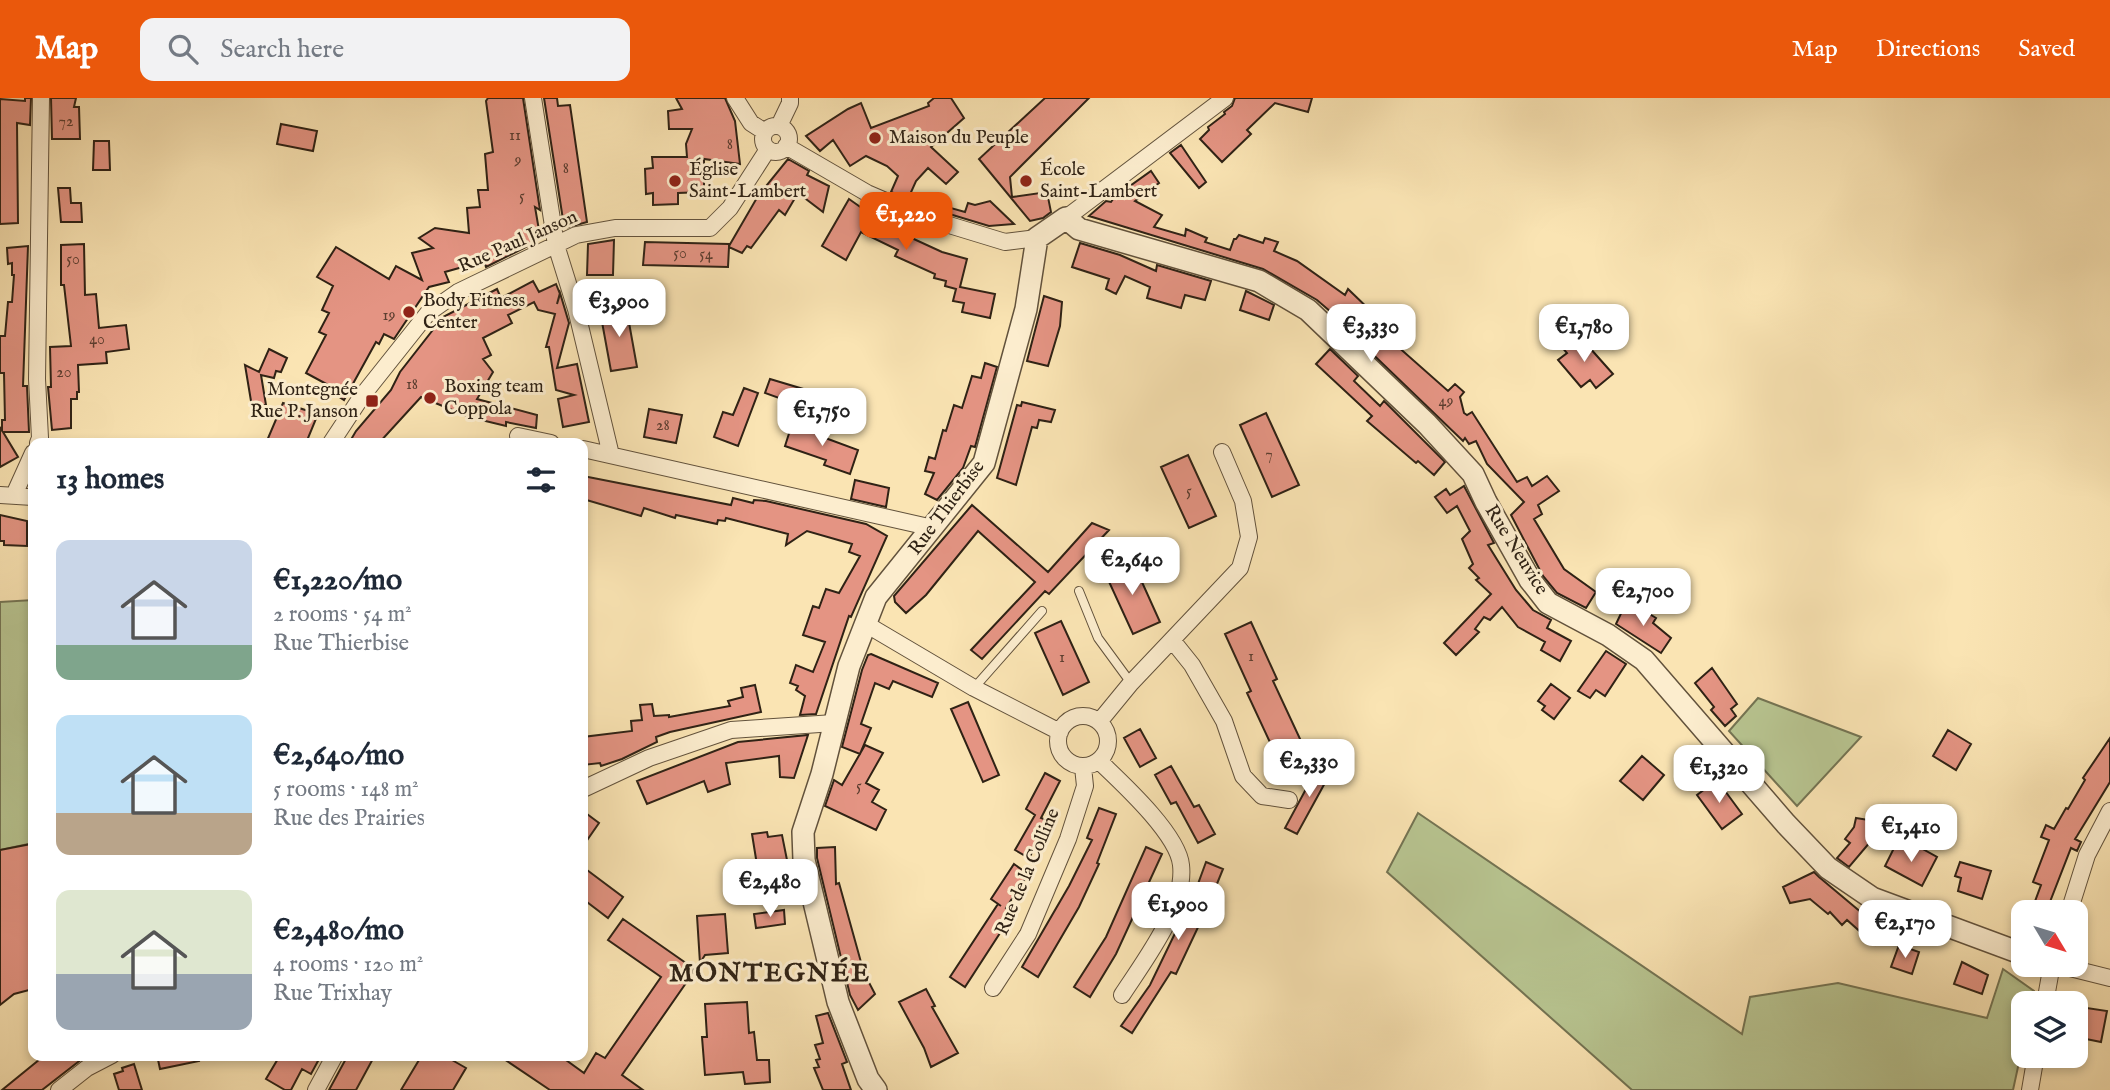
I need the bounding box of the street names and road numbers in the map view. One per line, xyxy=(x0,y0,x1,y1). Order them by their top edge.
street label: Rue Paul Janson xyxy=(455,205,581,279)
street label: Rue Thierbise xyxy=(904,456,991,560)
street label: Rue Neuvice xyxy=(1479,500,1553,600)
street label: Rue de la Colline xyxy=(990,805,1066,939)

